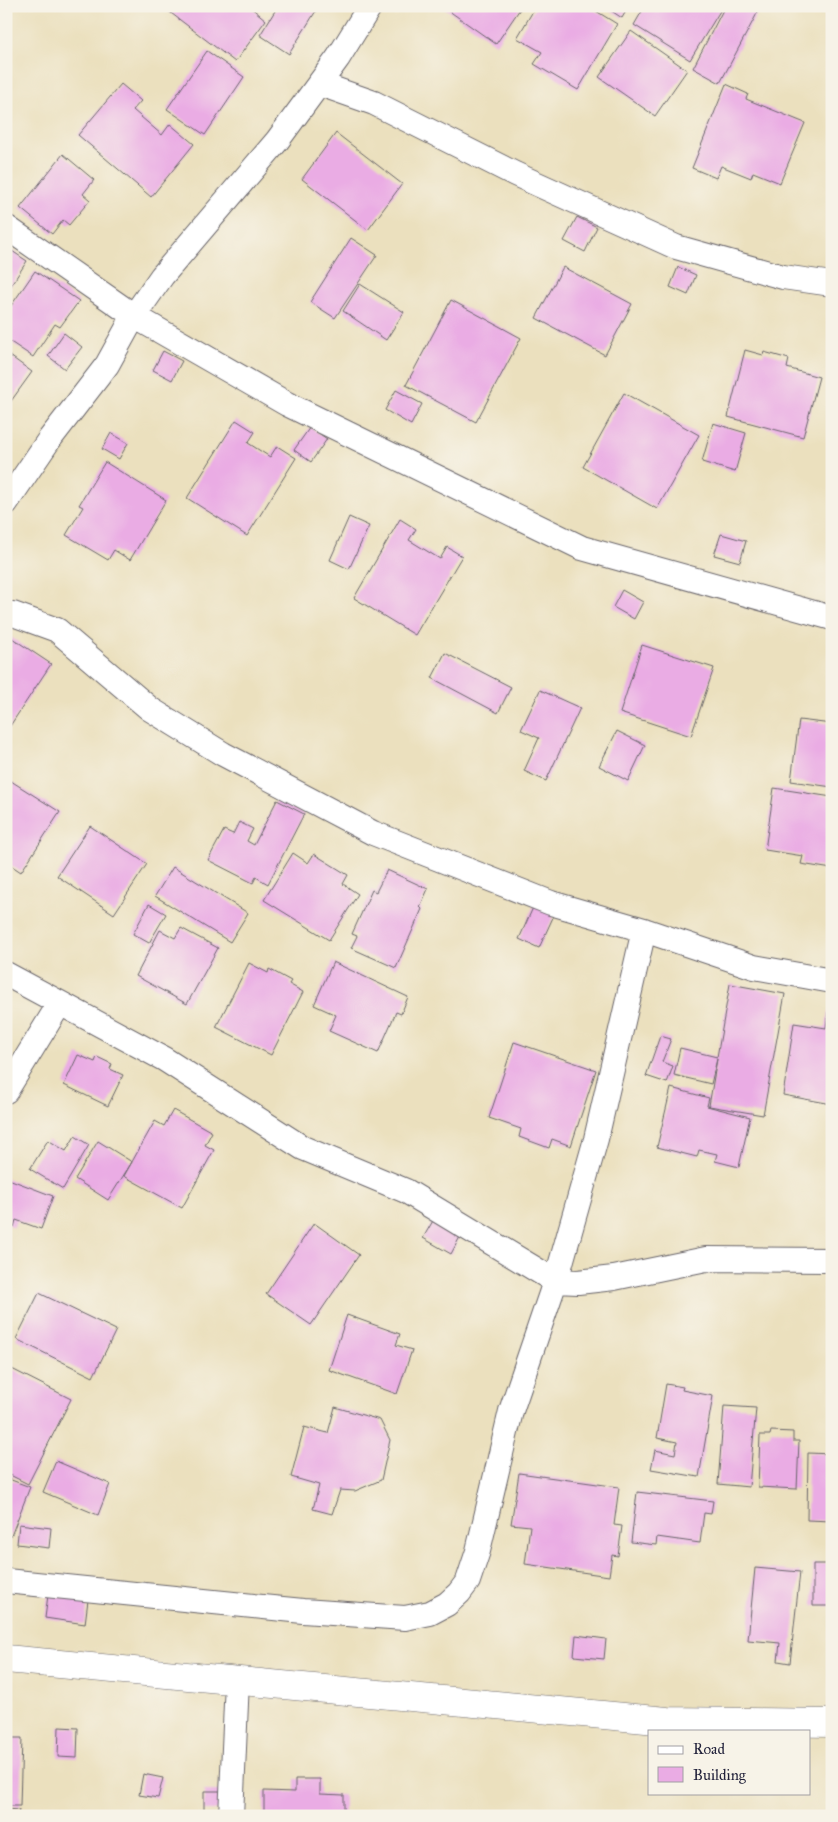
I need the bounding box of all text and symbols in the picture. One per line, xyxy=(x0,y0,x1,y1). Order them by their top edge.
legend xyxy=(648,1730,810,1794)
text: Road xyxy=(693,1740,725,1758)
text: Building xyxy=(693,1766,747,1784)

